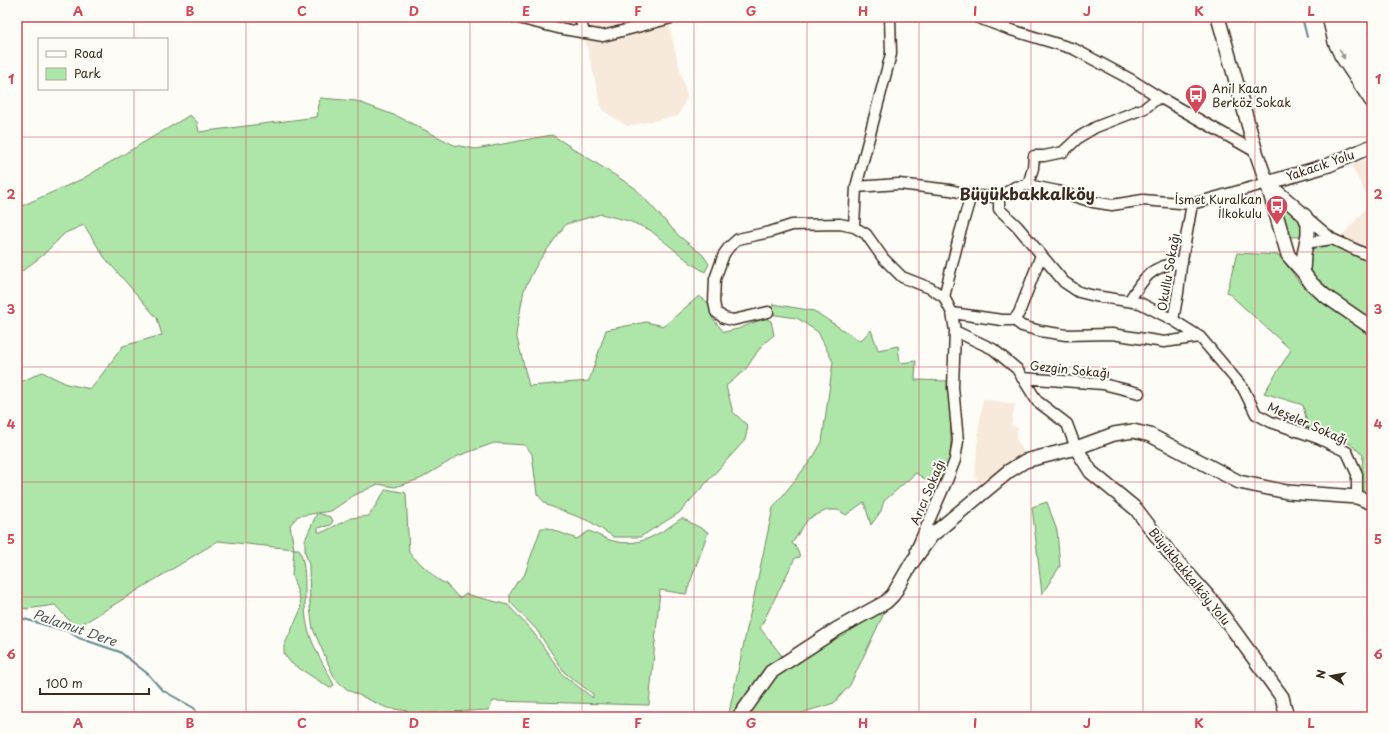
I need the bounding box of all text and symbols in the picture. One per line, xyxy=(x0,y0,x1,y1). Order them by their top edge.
text: A xyxy=(73,1,83,20)
text: B xyxy=(186,1,195,20)
text: C xyxy=(297,1,307,20)
text: D xyxy=(409,1,419,20)
text: E xyxy=(522,1,530,20)
text: F xyxy=(634,1,642,20)
text: G xyxy=(746,1,756,20)
text: H xyxy=(858,1,868,20)
text: I xyxy=(973,1,977,20)
text: J xyxy=(1083,1,1091,20)
text: K xyxy=(1194,1,1204,20)
text: L xyxy=(1307,1,1315,20)
legend xyxy=(38,38,168,90)
text: Road xyxy=(74,44,103,62)
one-way arrow xyxy=(1339,48,1345,60)
text: Park xyxy=(74,64,101,82)
text: 1 xyxy=(8,69,14,88)
text: 1 xyxy=(1375,69,1381,88)
place label: Anil Kaan Berköz Sokak xyxy=(1212,79,1291,111)
bus stop icon: Anil Kaan Berköz Sokak xyxy=(1183,82,1209,115)
street label: Yakacık Yolu xyxy=(1283,145,1357,185)
district label: Büyükbakkalköy xyxy=(959,181,1095,205)
text: 2 xyxy=(6,184,16,203)
text: 2 xyxy=(1373,184,1383,203)
place label: İsmet Kuralkan İlkokulu xyxy=(1175,190,1262,222)
bus stop icon: İsmet Kuralkan İlkokulu xyxy=(1264,193,1290,226)
street label: Okullu Sokağı xyxy=(1152,232,1184,312)
text: 3 xyxy=(7,299,16,318)
text: 3 xyxy=(1374,299,1383,318)
street label: Gezgin Sokağı xyxy=(1029,356,1111,382)
street label: Meşeler Sokağı xyxy=(1265,397,1351,449)
text: 4 xyxy=(7,414,16,433)
text: 4 xyxy=(1374,414,1383,433)
street label: Arıcı Sokağı xyxy=(905,456,949,528)
street label: Büyükbakkalköy Yolu xyxy=(1145,523,1235,629)
text: 5 xyxy=(7,529,15,548)
text: 5 xyxy=(1374,529,1382,548)
water label: Palamut Dere xyxy=(31,604,121,651)
text: 6 xyxy=(6,644,16,663)
text: 6 xyxy=(1373,644,1383,663)
north arrow xyxy=(1311,656,1351,696)
text: N xyxy=(1312,668,1330,680)
scale bar xyxy=(40,670,149,696)
text: 100 m xyxy=(46,674,83,692)
text: A xyxy=(73,713,83,732)
text: B xyxy=(186,713,195,732)
text: C xyxy=(297,713,307,732)
text: D xyxy=(409,713,419,732)
text: E xyxy=(522,713,530,732)
text: F xyxy=(634,713,642,732)
text: G xyxy=(746,713,756,732)
text: H xyxy=(858,713,868,732)
text: I xyxy=(973,713,977,732)
text: J xyxy=(1083,713,1091,732)
text: K xyxy=(1194,713,1204,732)
text: L xyxy=(1307,713,1315,732)

